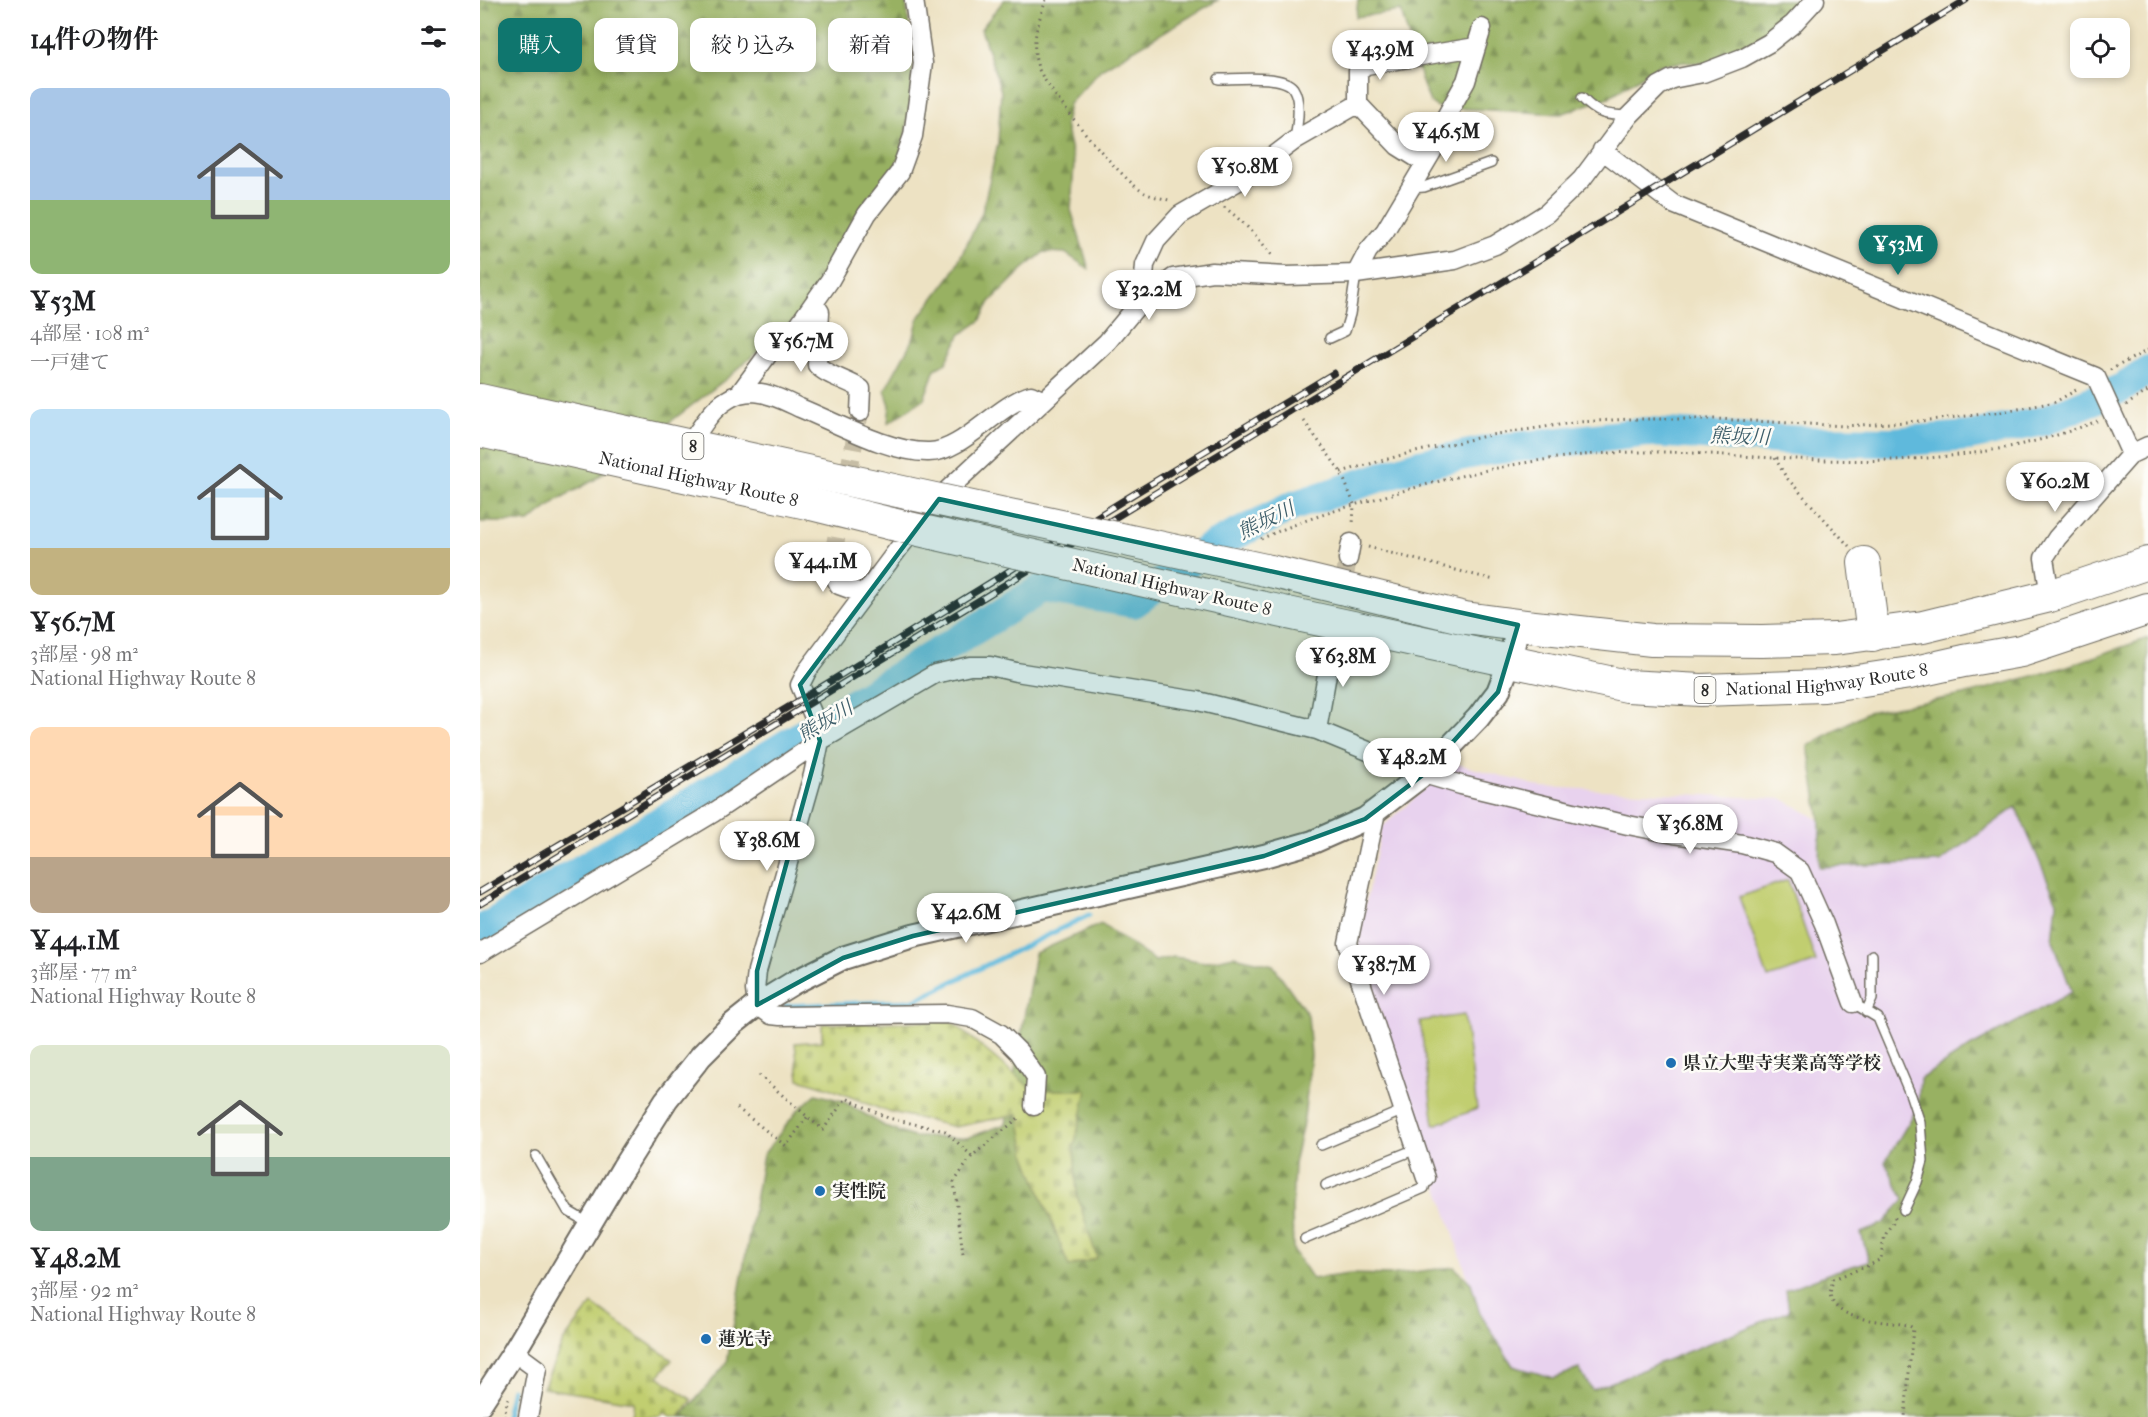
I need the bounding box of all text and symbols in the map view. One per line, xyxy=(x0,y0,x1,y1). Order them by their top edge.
chip: 購入 xyxy=(498,18,582,72)
chip: 賃貸 xyxy=(594,18,678,72)
chip: 絞り込み xyxy=(690,18,816,72)
chip: 新着 xyxy=(828,18,912,72)
map controls xyxy=(2070,18,2130,78)
button: locate xyxy=(2070,18,2130,78)
icon: filters xyxy=(417,20,450,53)
text: 14件の物件 xyxy=(30,24,159,55)
pin: ¥43.9M xyxy=(1331,30,1429,81)
text: ¥43.9M xyxy=(1346,38,1414,61)
pin: ¥46.5M xyxy=(1397,112,1495,163)
text: ¥46.5M xyxy=(1412,120,1480,143)
icon: home xyxy=(186,127,294,235)
pin: ¥50.8M xyxy=(1196,147,1294,198)
text: ¥50.8M xyxy=(1211,155,1279,178)
pin: ¥53M xyxy=(1862,225,1934,276)
text: ¥53M xyxy=(1873,233,1923,256)
pin: ¥32.2M xyxy=(1100,270,1198,321)
text: ¥32.2M xyxy=(1116,278,1182,301)
text: ¥53M xyxy=(30,286,96,317)
text: 4部屋 · 108 m² xyxy=(30,322,149,345)
pin: ¥56.7M xyxy=(752,322,850,373)
text: ¥56.7M xyxy=(768,330,834,353)
text: 一戸建て xyxy=(30,351,110,374)
water label: 熊坂川 xyxy=(1710,424,1772,449)
road number: 8 xyxy=(682,433,704,459)
icon: home xyxy=(186,448,294,556)
street label: National Highway Route 8 xyxy=(597,448,800,512)
pin: ¥60.2M xyxy=(2006,462,2104,513)
text: ¥60.2M xyxy=(2020,470,2090,493)
water label: 熊坂川 xyxy=(1234,496,1300,544)
pin: ¥44.1M xyxy=(774,542,872,593)
text: ¥44.1M xyxy=(788,550,858,573)
street label: National Highway Route 8 xyxy=(1070,554,1273,621)
text: ¥56.7M xyxy=(30,607,115,638)
pin: ¥63.8M xyxy=(1294,637,1392,688)
text: 3部屋 · 98 m² xyxy=(30,643,138,666)
text: ¥63.8M xyxy=(1310,645,1376,668)
street label: National Highway Route 8 xyxy=(1725,659,1930,700)
text: National Highway Route 8 xyxy=(30,667,256,690)
road number: 8 xyxy=(1694,677,1716,703)
water label: 熊坂川 xyxy=(794,695,859,747)
pin: ¥48.2M xyxy=(1363,738,1461,789)
text: ¥48.2M xyxy=(1377,746,1447,769)
icon: home xyxy=(186,766,294,874)
pin: ¥36.8M xyxy=(1641,804,1739,855)
text: ¥36.8M xyxy=(1657,812,1723,835)
pin: ¥38.6M xyxy=(718,821,816,872)
text: ¥38.6M xyxy=(734,829,800,852)
pin: ¥42.6M xyxy=(917,893,1015,944)
text: ¥42.6M xyxy=(931,901,1001,924)
text: ¥44.1M xyxy=(30,925,120,956)
pin: ¥38.7M xyxy=(1335,945,1433,996)
text: ¥38.7M xyxy=(1352,953,1416,976)
text: 3部屋 · 77 m² xyxy=(30,961,137,984)
text: National Highway Route 8 xyxy=(30,985,256,1008)
place label: 県立大聖寺実業高等学校 xyxy=(1683,1053,1881,1074)
marker: 県立大聖寺実業高等学校 xyxy=(1664,1056,1678,1070)
icon: home xyxy=(186,1084,294,1192)
place label: 実性院 xyxy=(832,1181,886,1202)
marker: 実性院 xyxy=(813,1184,827,1198)
text: ¥48.2M xyxy=(30,1243,121,1274)
text: 3部屋 · 92 m² xyxy=(30,1279,138,1302)
text: National Highway Route 8 xyxy=(30,1303,256,1326)
place label: 蓮光寺 xyxy=(718,1329,772,1350)
marker: 蓮光寺 xyxy=(699,1332,713,1346)

